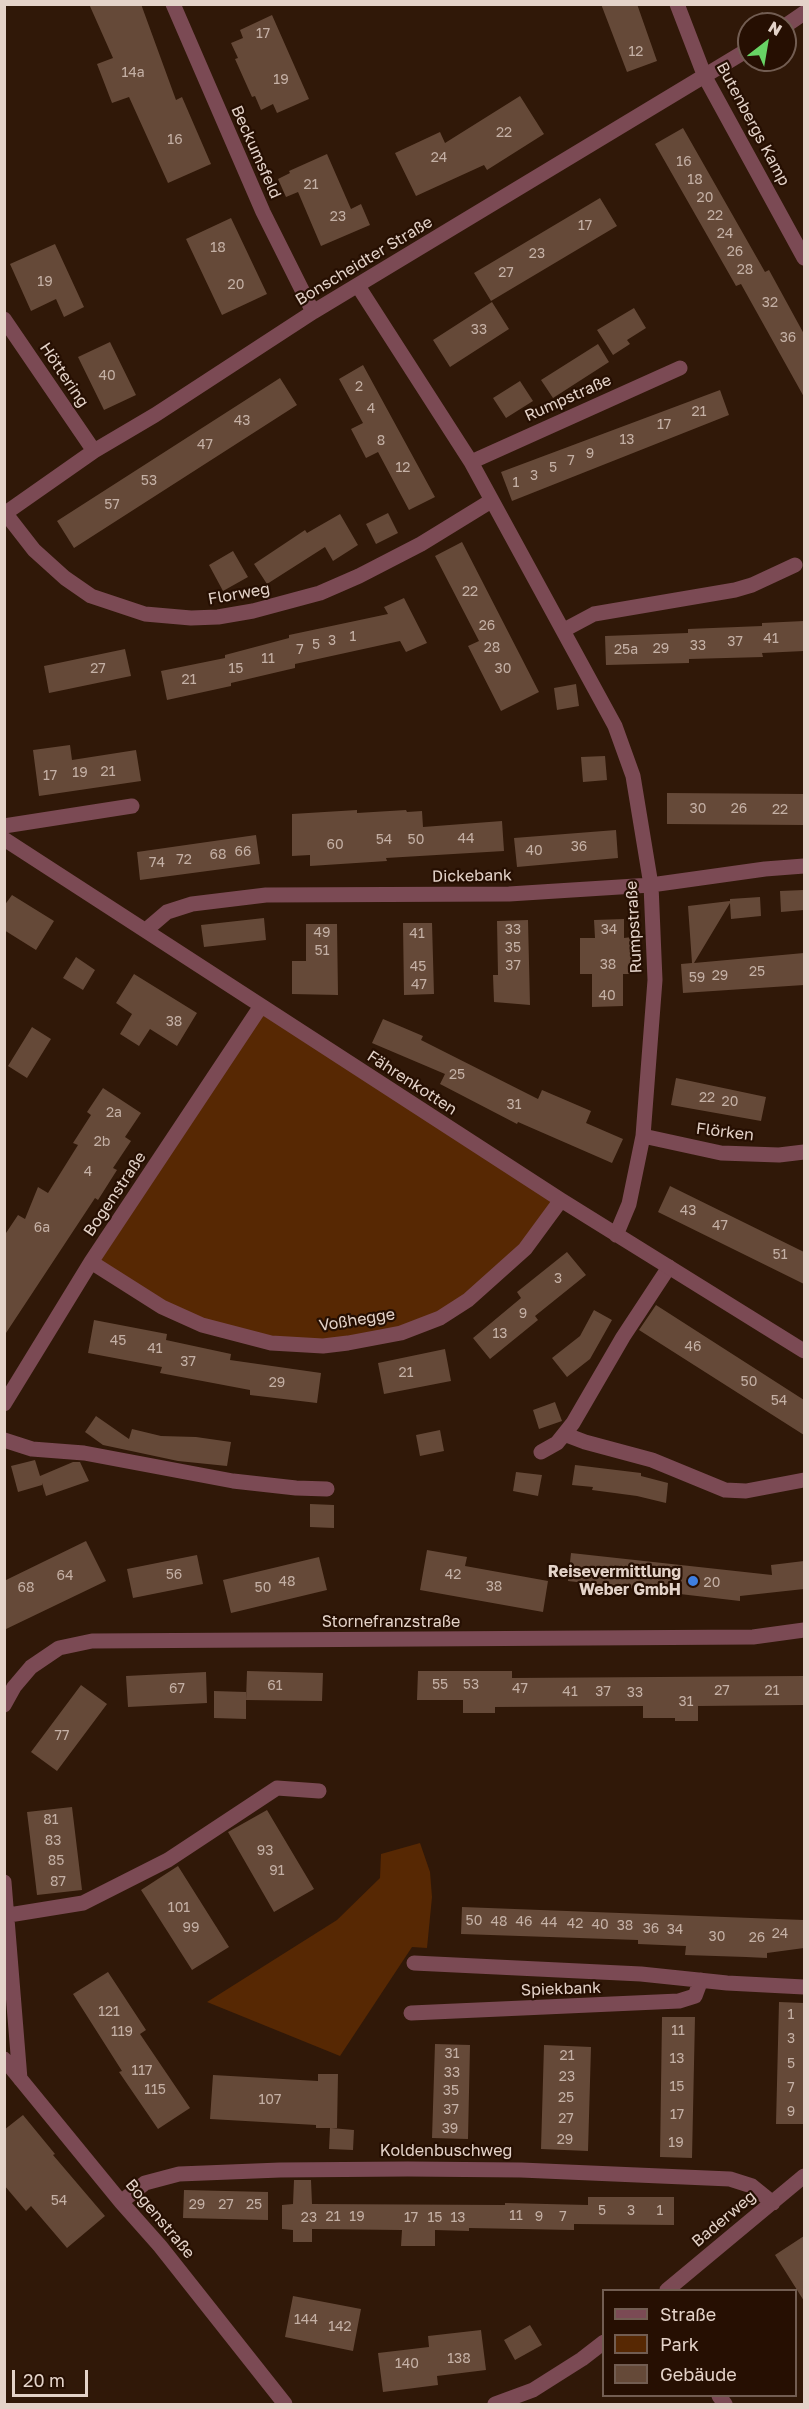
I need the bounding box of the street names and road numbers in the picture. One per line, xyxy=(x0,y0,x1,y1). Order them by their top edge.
street label: Butenbergs Kamp xyxy=(712,59,794,189)
street label: Beckumsfeld xyxy=(227,102,285,202)
street label: Bonscheidter Straße xyxy=(292,212,436,310)
street label: Höttering xyxy=(35,339,93,411)
street label: Rumpstraße xyxy=(522,370,614,426)
street label: Florweg xyxy=(207,579,271,609)
street label: Dickebank xyxy=(432,866,512,886)
street label: Rumpstraße xyxy=(622,880,646,974)
street label: Fährenkotten xyxy=(363,1047,461,1119)
street label: Flörken xyxy=(695,1119,755,1145)
street label: Bogenstraße xyxy=(80,1148,150,1240)
street label: Voßhegge xyxy=(318,1305,396,1335)
street label: Stornefranzstraße xyxy=(322,1612,460,1632)
street label: Spiekbank xyxy=(520,1978,602,2000)
street label: Koldenbuschweg xyxy=(380,2141,512,2161)
street label: Bogenstraße xyxy=(121,2175,199,2263)
street label: Baderweg xyxy=(688,2187,760,2251)

